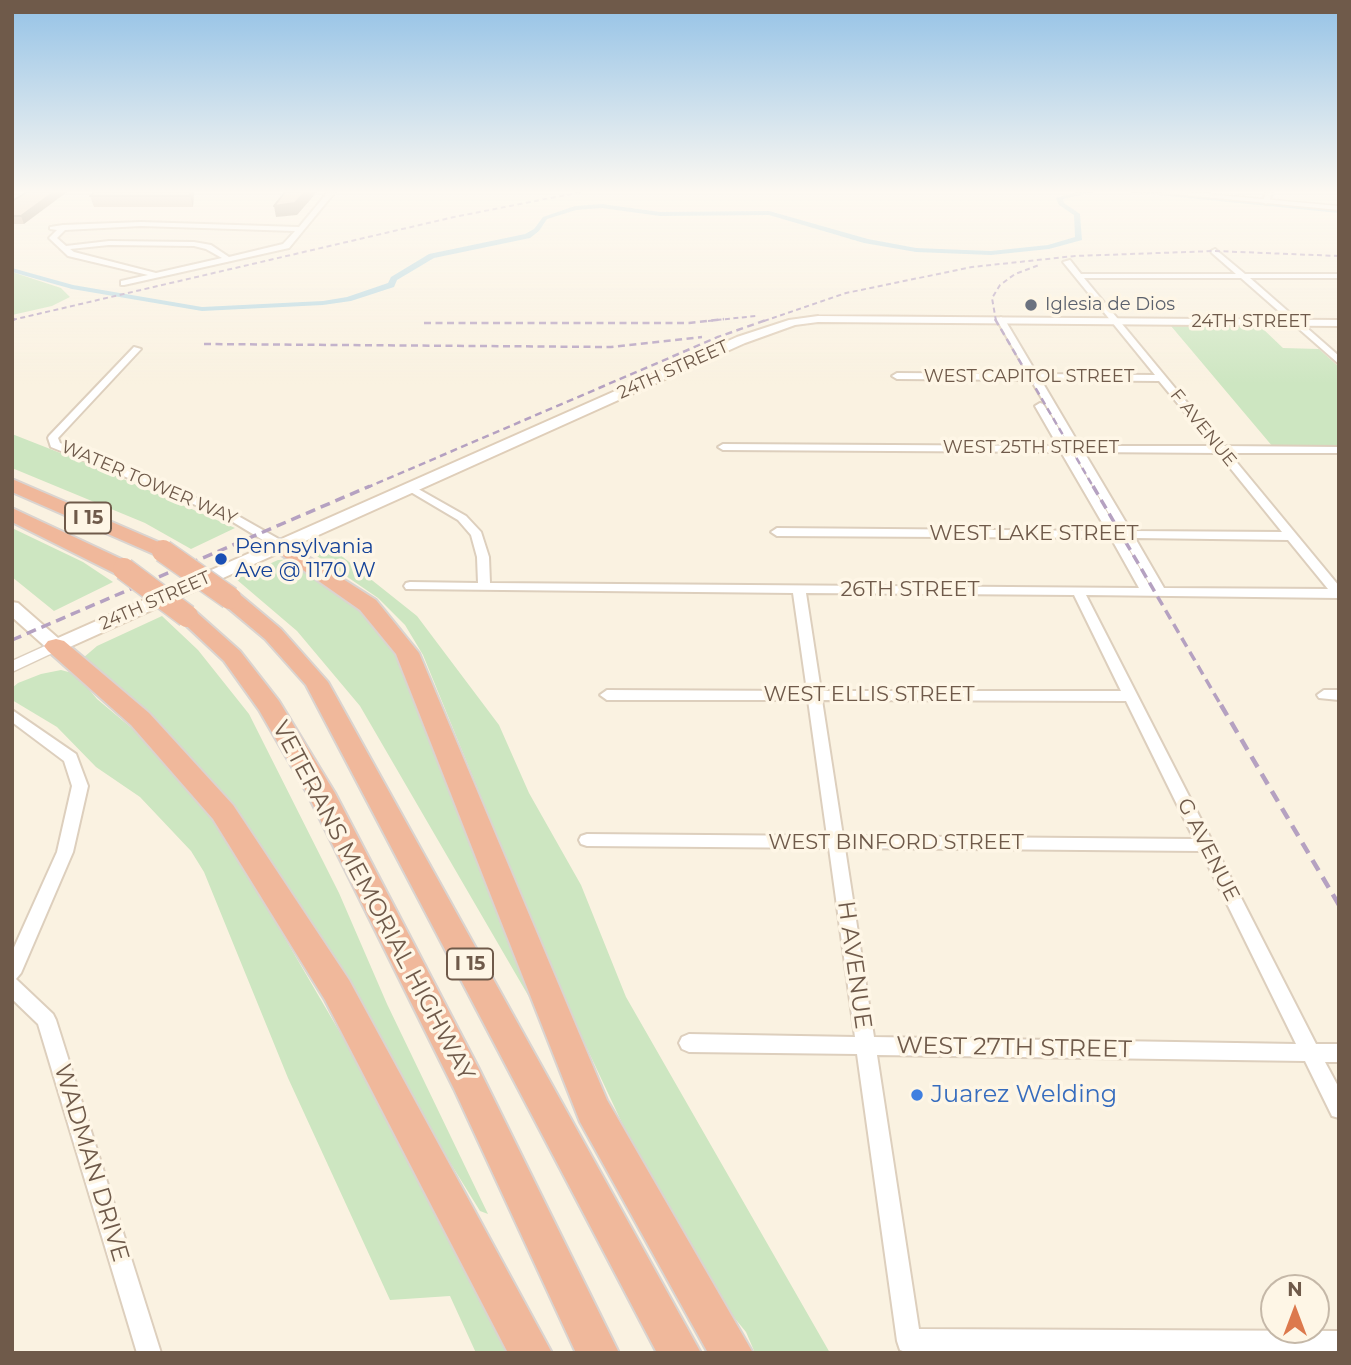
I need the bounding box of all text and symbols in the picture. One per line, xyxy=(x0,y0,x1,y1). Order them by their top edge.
place label: Iglesia de Dios xyxy=(1045,294,1175,316)
marker: Iglesia de Dios xyxy=(1023,297,1039,313)
street label: 24TH STREET xyxy=(1191,311,1311,333)
street label: 24TH STREET xyxy=(614,336,732,404)
street label: WEST CAPITOL STREET xyxy=(924,366,1134,388)
street label: F AVENUE xyxy=(1165,385,1241,471)
street label: WATER TOWER WAY xyxy=(58,436,240,530)
street label: WEST 25TH STREET xyxy=(943,437,1119,459)
road number: I 15 xyxy=(65,503,111,534)
street label: WEST LAKE STREET xyxy=(929,521,1139,547)
place label: Pennsylvania Ave @ 1170 W xyxy=(235,534,376,584)
marker: Pennsylvania Ave @ 1170 W xyxy=(213,551,229,567)
street label: 24TH STREET xyxy=(96,567,214,635)
street label: 26TH STREET xyxy=(840,577,980,603)
street label: WEST ELLIS STREET xyxy=(764,682,974,708)
street label: VETERANS MEMORIAL HIGHWAY xyxy=(266,716,480,1086)
street label: G AVENUE xyxy=(1171,794,1245,906)
street label: WEST BINFORD STREET xyxy=(768,830,1024,856)
street label: H AVENUE xyxy=(831,899,877,1031)
road number: I 15 xyxy=(447,948,493,980)
street label: WEST 27TH STREET xyxy=(896,1032,1132,1064)
street label: WADMAN DRIVE xyxy=(47,1061,135,1265)
place label: Juarez Welding xyxy=(931,1081,1117,1109)
marker: Juarez Welding xyxy=(909,1087,925,1103)
north arrow xyxy=(1260,1274,1330,1344)
text: N xyxy=(1287,1278,1303,1301)

